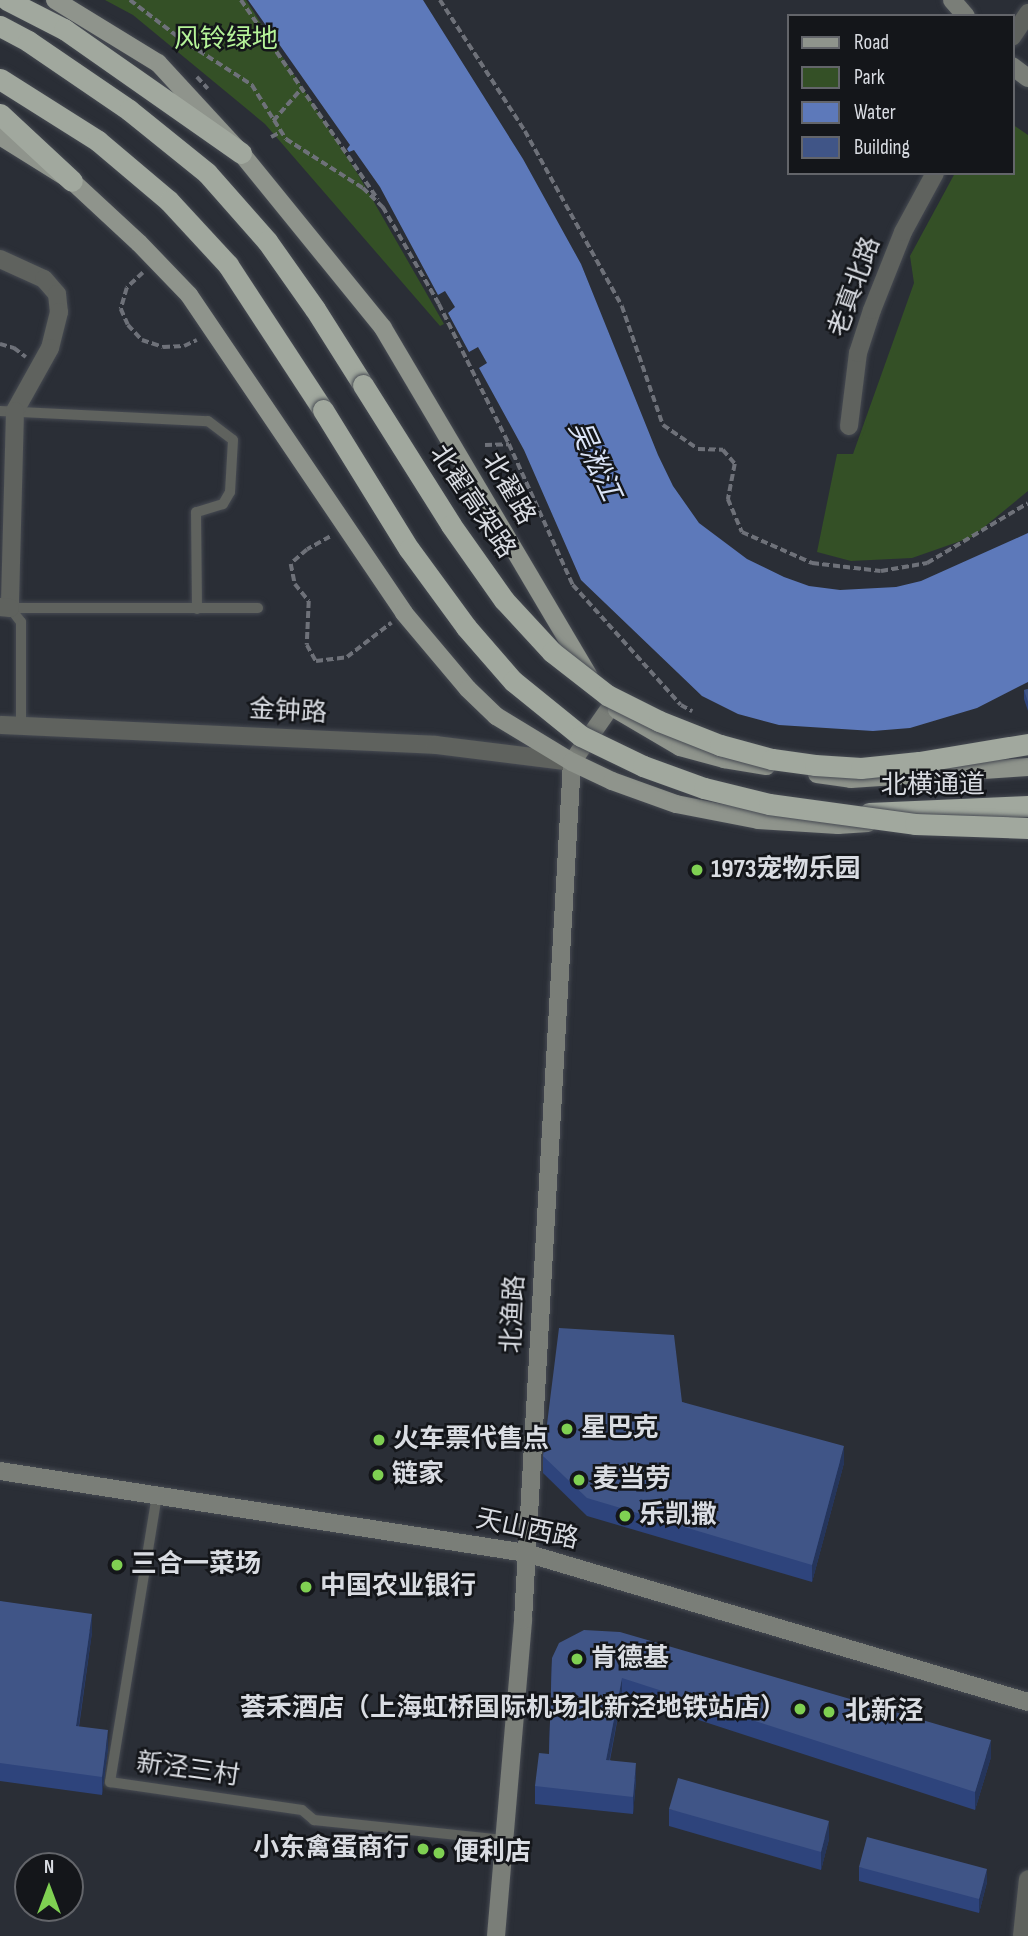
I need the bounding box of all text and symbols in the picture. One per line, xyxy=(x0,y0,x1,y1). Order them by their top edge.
legend xyxy=(786,14,1014,175)
park label: 风铃绿地 xyxy=(174,24,278,56)
text: Road xyxy=(854,30,889,55)
text: Park xyxy=(854,65,885,90)
text: Water xyxy=(854,100,896,125)
text: Building xyxy=(854,135,910,160)
street label: 老真北路 xyxy=(823,233,887,341)
water label: 吴淞江 xyxy=(561,416,627,506)
street label: 北翟高架路 xyxy=(423,439,521,565)
street label: 北翟路 xyxy=(475,447,541,531)
street label: 金钟路 xyxy=(248,694,328,730)
street label: 北横通道 xyxy=(881,770,985,802)
place label: 1973宠物乐园 xyxy=(711,854,861,886)
marker: 1973宠物乐园 xyxy=(689,862,705,878)
street label: 北渔路 xyxy=(496,1274,532,1354)
place label: 星巴克 xyxy=(581,1413,659,1445)
marker: 星巴克 xyxy=(559,1421,575,1437)
place label: 火车票代售点 xyxy=(393,1424,549,1456)
marker: 火车票代售点 xyxy=(371,1432,387,1448)
place label: 链家 xyxy=(392,1459,444,1491)
place label: 麦当劳 xyxy=(593,1464,671,1496)
marker: 链家 xyxy=(370,1467,386,1483)
marker: 麦当劳 xyxy=(571,1472,587,1488)
place label: 乐凯撒 xyxy=(639,1500,717,1532)
street label: 天山西路 xyxy=(473,1504,581,1556)
marker: 乐凯撒 xyxy=(617,1508,633,1524)
place label: 三合一菜场 xyxy=(131,1549,261,1581)
marker: 三合一菜场 xyxy=(109,1557,125,1573)
place label: 中国农业银行 xyxy=(320,1571,476,1603)
marker: 中国农业银行 xyxy=(298,1579,314,1595)
place label: 肯德基 xyxy=(591,1643,669,1675)
marker: 肯德基 xyxy=(569,1651,585,1667)
place label: 荟禾酒店（上海虹桥国际机场北新泾地铁站店） xyxy=(240,1693,786,1725)
place label: 北新泾 xyxy=(845,1696,923,1728)
marker: 荟禾酒店（上海虹桥国际机场北新泾地铁站店） xyxy=(792,1701,808,1717)
marker: 北新泾 xyxy=(819,1702,839,1722)
street label: 新泾三村 xyxy=(134,1747,242,1793)
place label: 小东禽蛋商行 xyxy=(253,1833,409,1865)
place label: 便利店 xyxy=(453,1837,531,1869)
marker: 小东禽蛋商行 xyxy=(415,1841,431,1857)
marker: 便利店 xyxy=(431,1845,447,1861)
north arrow xyxy=(14,1852,84,1922)
text: N xyxy=(44,1856,54,1879)

